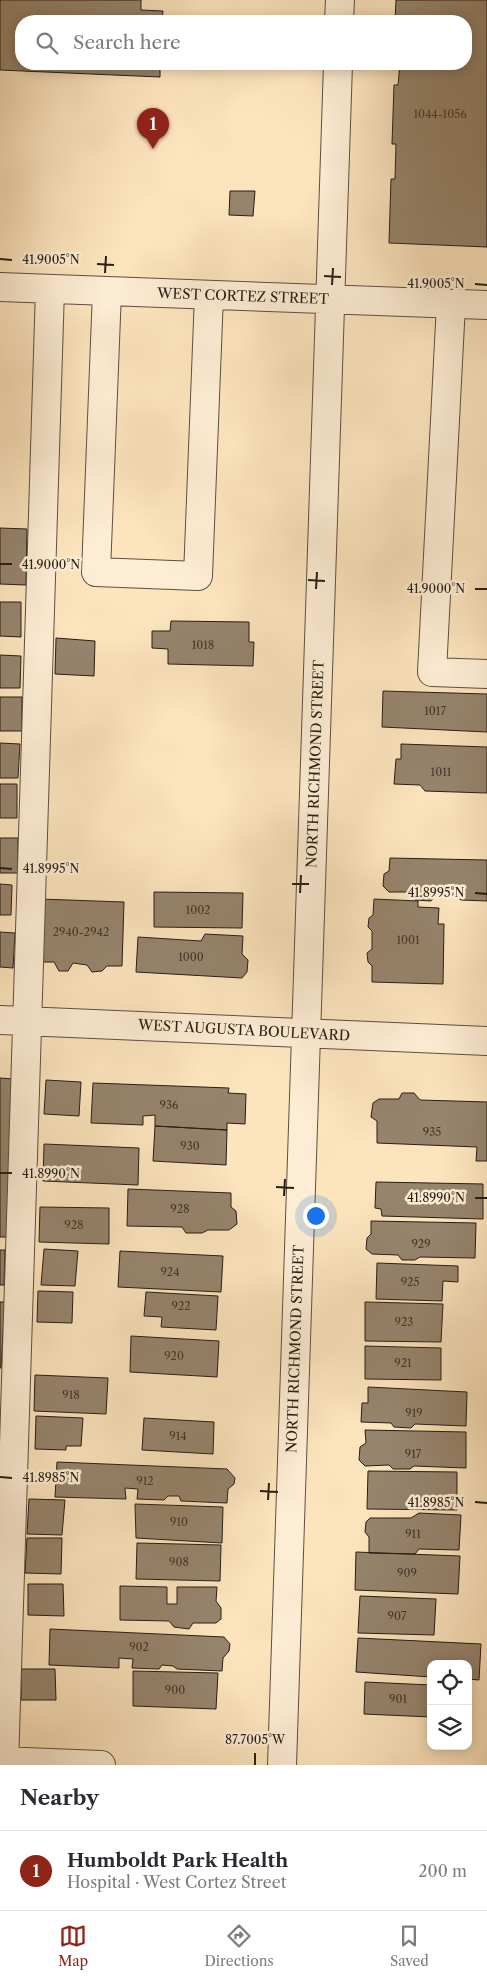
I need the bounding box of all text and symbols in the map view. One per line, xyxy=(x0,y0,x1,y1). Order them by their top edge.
search box xyxy=(15,15,472,70)
icon: search xyxy=(33,29,61,57)
text: Search here xyxy=(73,31,181,54)
house number: 1044-1056 xyxy=(413,107,467,121)
pin: 1 xyxy=(137,108,169,149)
text: 41.9005°N xyxy=(22,252,80,267)
text: 41.9005°N xyxy=(407,276,465,291)
street label: WEST CORTEZ STREET xyxy=(156,284,330,308)
text: 41.9000°N xyxy=(22,557,80,572)
text: 41.9000°N xyxy=(407,581,465,596)
house number: 1018 xyxy=(192,638,214,652)
street label: NORTH RICHMOND STREET xyxy=(302,659,328,868)
house number: 1017 xyxy=(424,704,446,718)
house number: 1011 xyxy=(431,765,452,779)
text: 41.8995°N xyxy=(23,861,79,876)
text: 41.8995°N xyxy=(408,885,464,900)
house number: 1002 xyxy=(186,903,210,917)
house number: 2940-2942 xyxy=(53,925,109,939)
house number: 1001 xyxy=(396,933,420,947)
house number: 1000 xyxy=(178,950,204,964)
street label: WEST AUGUSTA BOULEVARD xyxy=(136,1015,351,1045)
house number: 936 xyxy=(160,1098,179,1112)
house number: 935 xyxy=(423,1125,441,1139)
house number: 930 xyxy=(180,1139,200,1153)
text: 41.8990°N xyxy=(22,1166,80,1181)
text: 41.8990°N xyxy=(407,1190,465,1205)
house number: 928 xyxy=(170,1202,190,1216)
your location xyxy=(303,1203,329,1229)
house number: 928 xyxy=(64,1218,84,1232)
house number: 929 xyxy=(411,1237,431,1251)
street label: NORTH RICHMOND STREET xyxy=(282,1244,308,1453)
house number: 924 xyxy=(160,1265,180,1279)
house number: 925 xyxy=(401,1275,419,1289)
house number: 922 xyxy=(171,1299,191,1313)
house number: 923 xyxy=(395,1315,413,1329)
house number: 920 xyxy=(164,1349,184,1363)
house number: 921 xyxy=(394,1356,412,1370)
house number: 918 xyxy=(62,1388,80,1402)
house number: 919 xyxy=(405,1406,423,1420)
house number: 914 xyxy=(169,1429,187,1443)
house number: 917 xyxy=(405,1447,422,1461)
text: 41.8985°N xyxy=(23,1470,79,1485)
house number: 912 xyxy=(136,1474,154,1488)
text: 41.8985°N xyxy=(408,1495,464,1510)
house number: 910 xyxy=(170,1515,188,1529)
house number: 911 xyxy=(405,1527,421,1541)
house number: 908 xyxy=(169,1555,189,1569)
house number: 909 xyxy=(397,1566,417,1580)
house number: 907 xyxy=(388,1609,407,1623)
house number: 902 xyxy=(129,1640,149,1654)
map controls xyxy=(427,1660,472,1750)
button: locate xyxy=(427,1660,472,1705)
house number: 900 xyxy=(165,1683,185,1697)
house number: 901 xyxy=(389,1692,407,1706)
button: layers xyxy=(427,1705,472,1750)
text: 87.7005°W xyxy=(225,1732,286,1747)
text: Nearby xyxy=(20,1785,99,1810)
text: Humboldt Park Health xyxy=(67,1849,288,1872)
text: 1 xyxy=(32,1861,40,1881)
text: 200 m xyxy=(418,1861,467,1881)
text: Hospital · West Cortez Street xyxy=(67,1872,286,1892)
tab: Map xyxy=(58,1922,88,1970)
tab: Directions xyxy=(204,1922,274,1970)
tab: Saved xyxy=(390,1922,429,1970)

